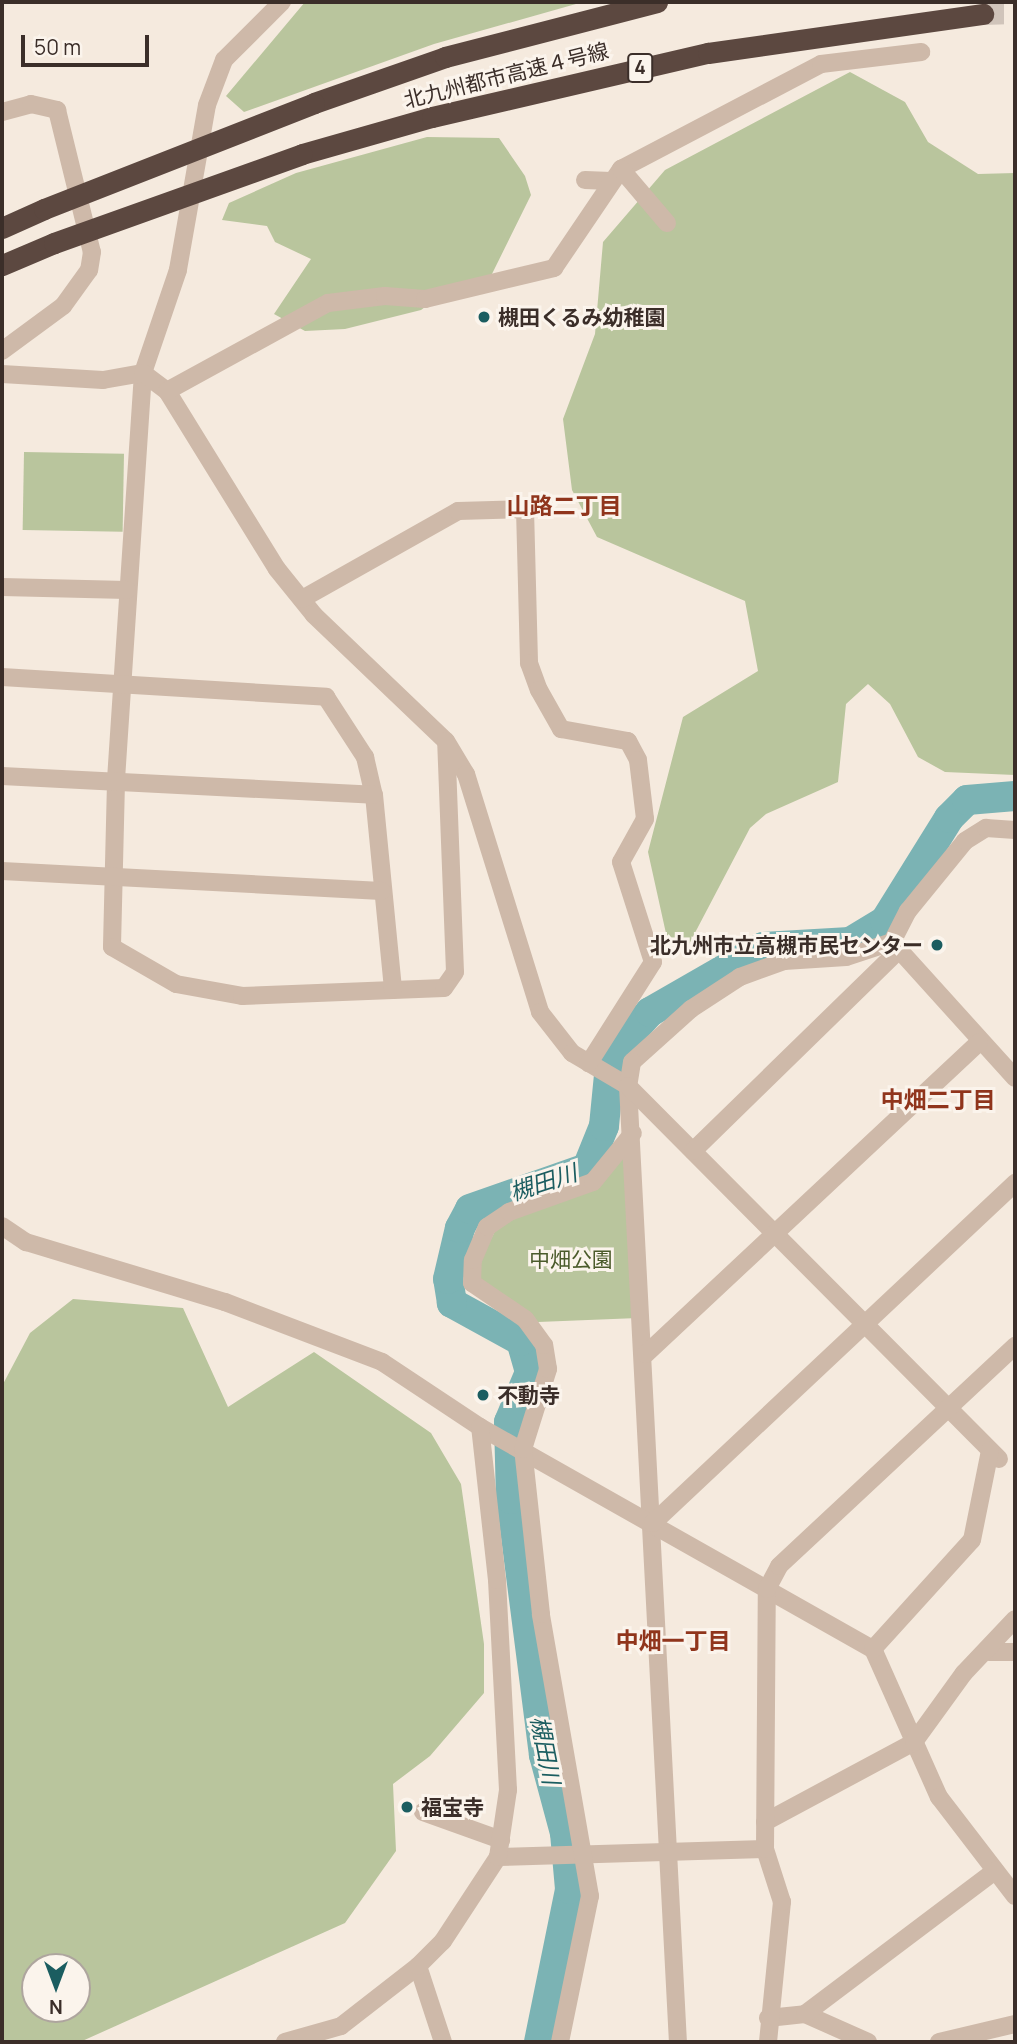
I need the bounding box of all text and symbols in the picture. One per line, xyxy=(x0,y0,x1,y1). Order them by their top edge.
scale bar xyxy=(24,21,152,65)
text: 50 m xyxy=(34,33,81,61)
street label: 北九州都市高速４号線 xyxy=(401,37,611,113)
road number: 4 xyxy=(626,52,654,83)
place label: 槻田くるみ幼稚園 xyxy=(498,304,666,330)
marker: 槻田くるみ幼稚園 xyxy=(476,309,492,325)
district label: 山路二丁目 xyxy=(507,491,621,519)
place label: 北九州市立高槻市民センター xyxy=(650,932,923,958)
marker: 北九州市立高槻市民センター xyxy=(929,937,945,953)
district label: 中畑二丁目 xyxy=(881,1085,995,1113)
water label: 槻田川 xyxy=(506,1158,580,1206)
park label: 中畑公園 xyxy=(529,1246,613,1272)
place label: 不動寺 xyxy=(497,1382,560,1408)
marker: 不動寺 xyxy=(475,1387,491,1403)
district label: 中畑一丁目 xyxy=(616,1626,730,1654)
water label: 槻田川 xyxy=(526,1714,566,1786)
place label: 福宝寺 xyxy=(421,1794,484,1820)
marker: 福宝寺 xyxy=(399,1799,415,1815)
north arrow xyxy=(21,1953,91,2023)
text: N xyxy=(49,1994,63,2020)

